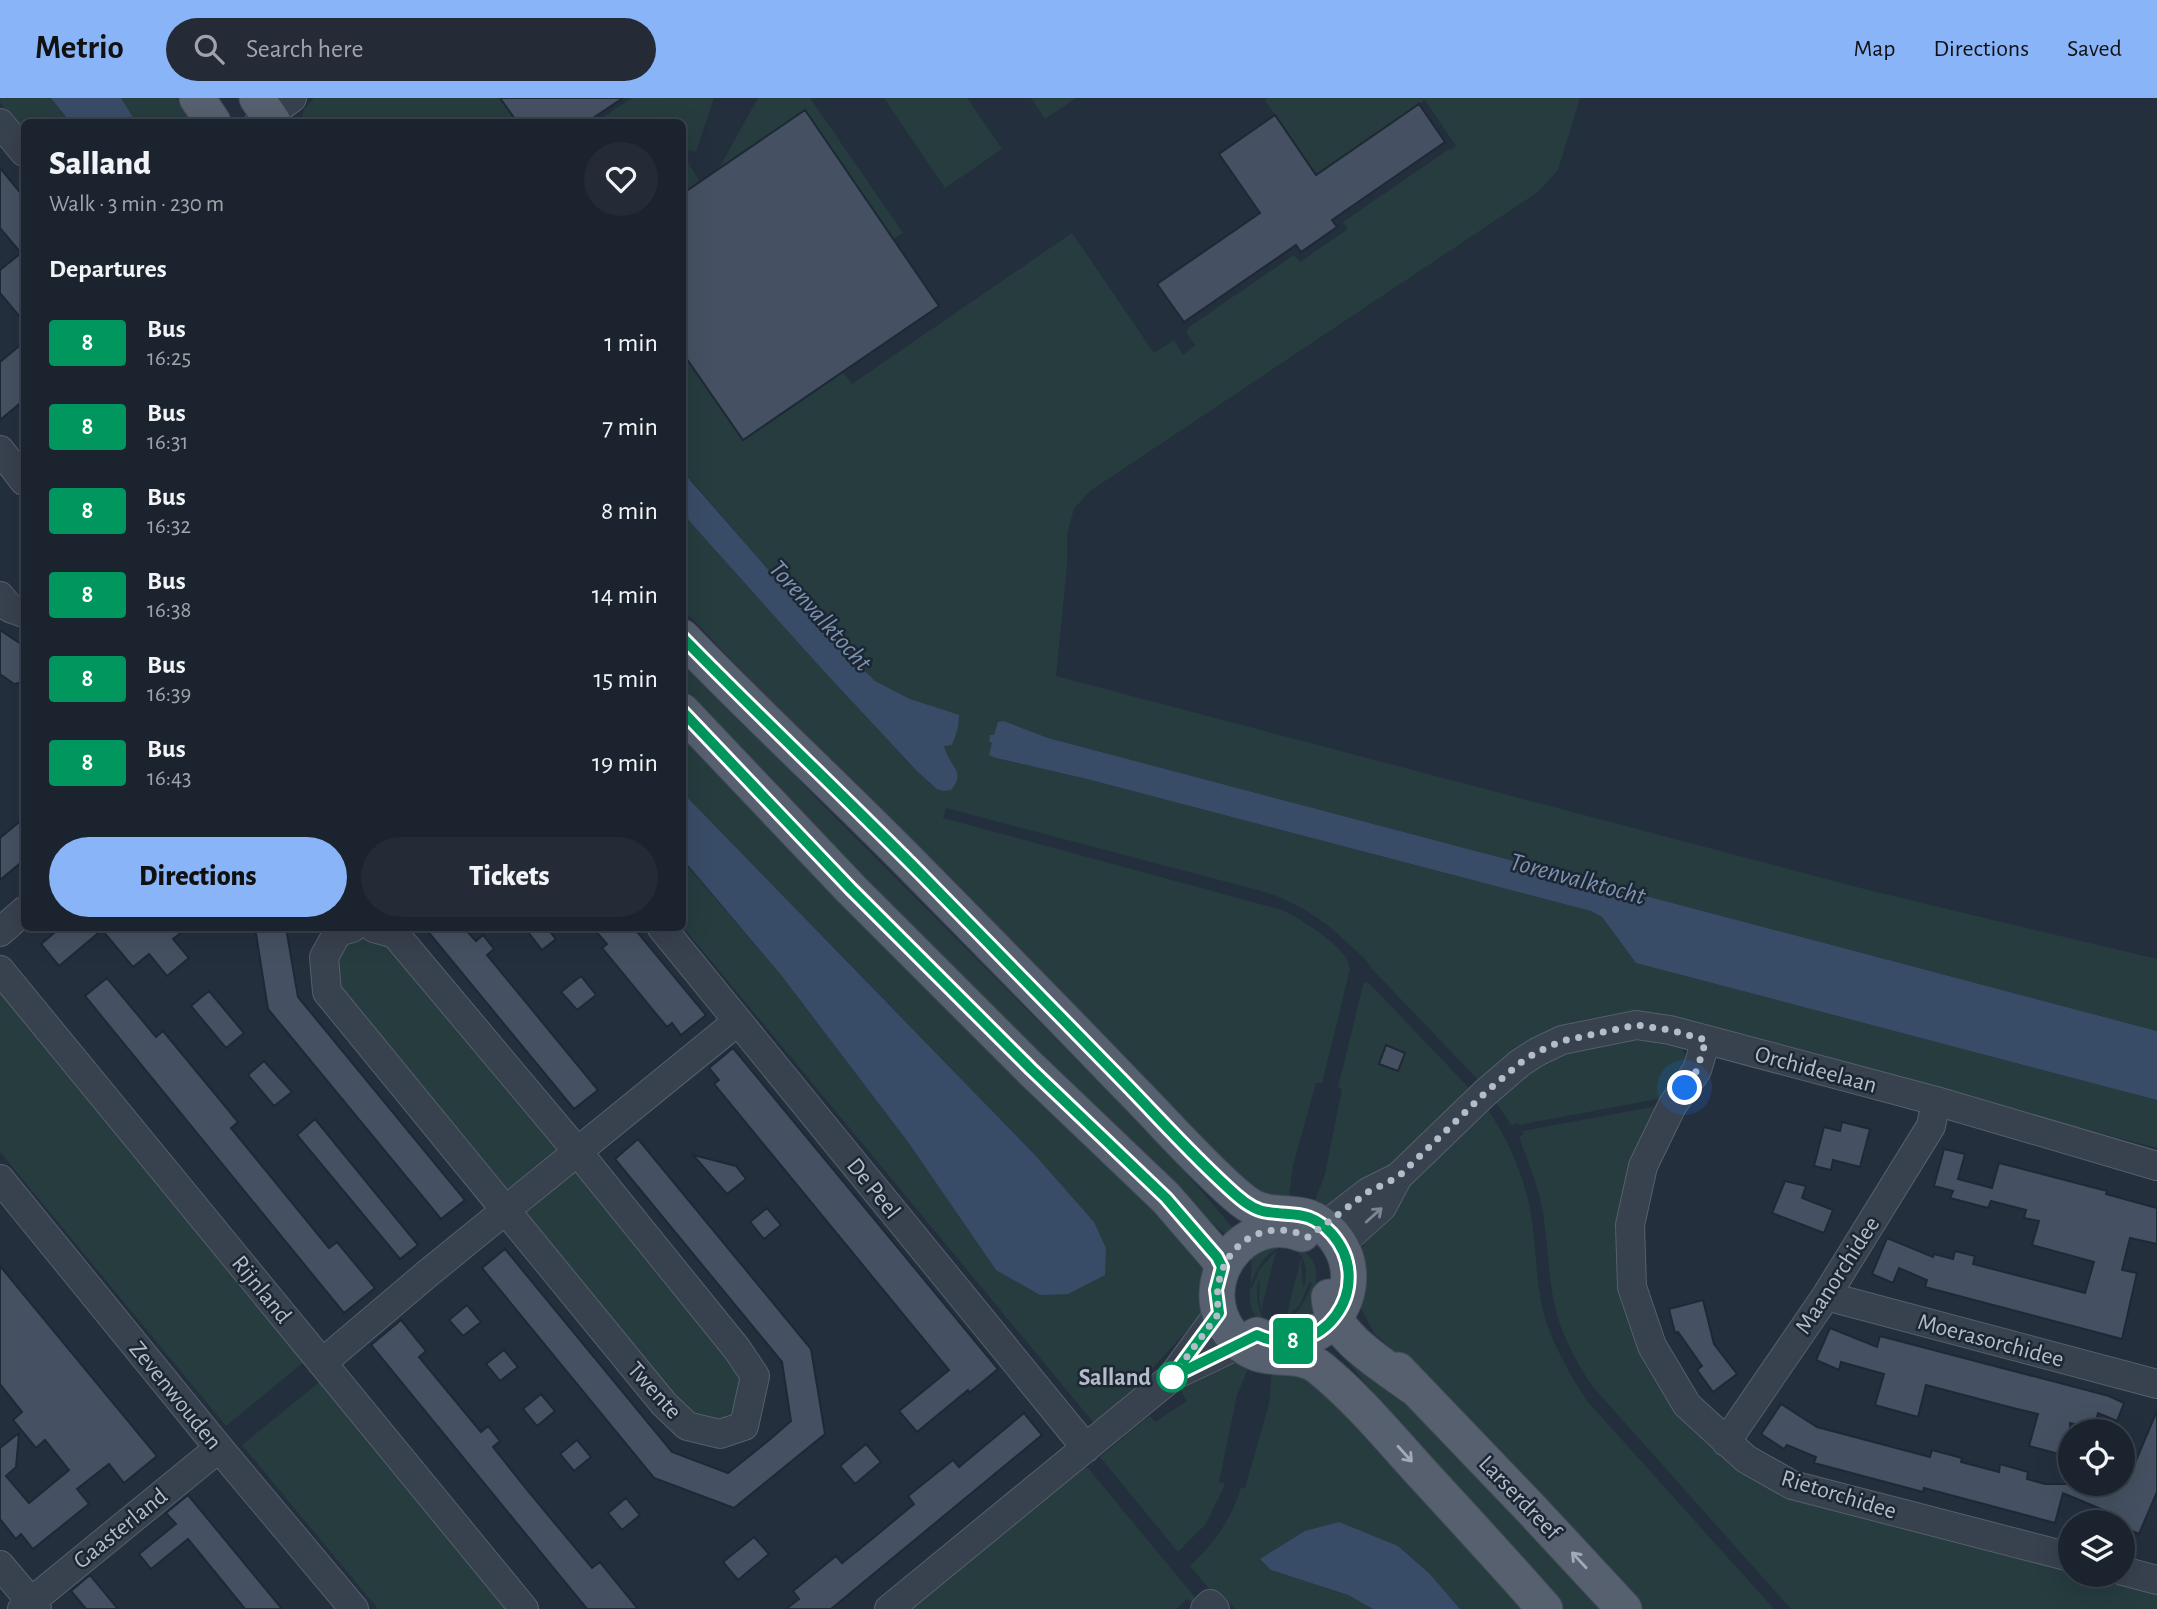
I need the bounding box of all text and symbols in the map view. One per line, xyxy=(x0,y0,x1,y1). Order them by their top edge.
search box xyxy=(166,18,656,81)
icon: search xyxy=(190,30,228,68)
text: Metrio xyxy=(35,32,124,65)
text: Search here xyxy=(246,36,363,62)
text: Map xyxy=(1853,37,1895,61)
text: Directions xyxy=(1933,37,2029,61)
text: Saved xyxy=(2067,37,2122,61)
button: heart xyxy=(584,142,658,216)
text: Salland xyxy=(49,148,151,181)
text: Walk · 3 min · 230 m xyxy=(49,193,224,216)
text: Departures xyxy=(49,256,167,282)
text: Bus xyxy=(147,316,186,342)
text: 1 min xyxy=(604,330,658,356)
text: 8 xyxy=(82,331,93,355)
text: 16:25 xyxy=(147,347,191,370)
text: Bus xyxy=(147,400,186,426)
text: 7 min xyxy=(602,414,658,440)
text: 8 xyxy=(82,415,93,439)
text: 16:31 xyxy=(147,431,188,454)
text: Bus xyxy=(147,484,186,510)
text: 8 min xyxy=(601,498,658,524)
text: 8 xyxy=(82,499,93,523)
text: 16:32 xyxy=(147,515,191,538)
water label: Torenvalktocht xyxy=(764,555,877,677)
text: Bus xyxy=(147,568,186,594)
text: 14 min xyxy=(592,582,658,608)
text: 8 xyxy=(82,583,93,607)
text: 16:38 xyxy=(147,599,191,622)
text: Bus xyxy=(147,652,186,678)
text: 15 min xyxy=(593,666,658,692)
text: 8 xyxy=(82,667,93,691)
text: 16:39 xyxy=(147,683,191,706)
text: Bus xyxy=(147,736,186,762)
text: 19 min xyxy=(592,750,658,776)
text: 8 xyxy=(82,751,93,775)
text: 16:43 xyxy=(147,767,192,790)
button: Directions xyxy=(49,837,347,917)
button: Tickets xyxy=(361,837,658,917)
water label: Torenvalktocht xyxy=(1507,848,1649,910)
street label: Orchideelaan xyxy=(1752,1042,1879,1098)
your location xyxy=(1667,1070,1702,1105)
street label: De Peel xyxy=(842,1154,905,1223)
one-way arrow xyxy=(1365,1206,1382,1223)
street label: Maanorchidee xyxy=(1791,1213,1884,1338)
street label: Rijnland xyxy=(227,1251,296,1328)
street label: Moerasorchidee xyxy=(1915,1310,2066,1372)
line badge: 8 xyxy=(1270,1318,1316,1364)
text: 8 xyxy=(1287,1329,1299,1353)
street label: Zevenwouden xyxy=(124,1337,226,1454)
street label: Twente xyxy=(623,1357,686,1424)
marker: Salland xyxy=(1157,1362,1187,1392)
place label: Salland xyxy=(1079,1366,1151,1390)
map controls xyxy=(2058,1419,2135,1587)
button: locate xyxy=(2058,1419,2135,1496)
one-way arrow xyxy=(1397,1445,1413,1463)
street label: Larserdreef xyxy=(1474,1451,1566,1545)
street label: Rietorchidee xyxy=(1778,1466,1899,1524)
street label: Gaasterland xyxy=(69,1484,172,1574)
button: layers xyxy=(2058,1510,2135,1587)
one-way arrow xyxy=(1571,1551,1587,1569)

